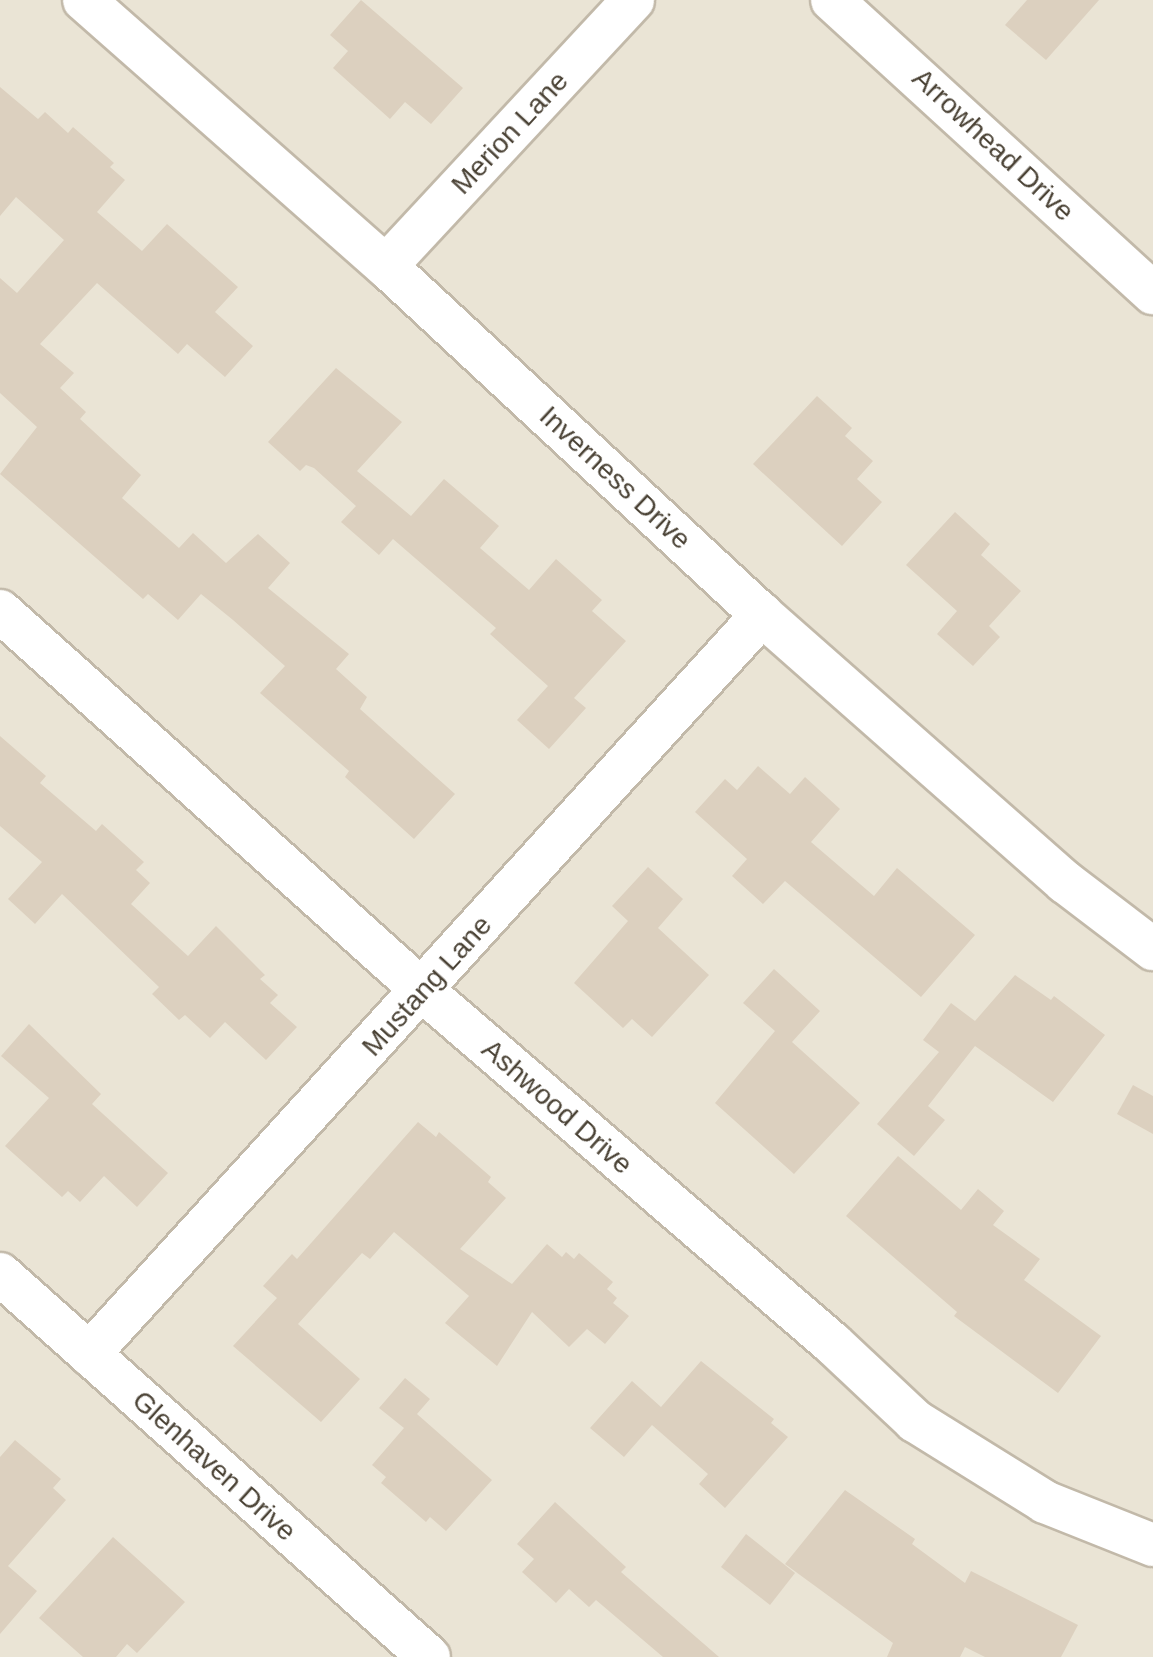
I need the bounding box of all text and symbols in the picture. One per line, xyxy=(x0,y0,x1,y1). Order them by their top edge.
street label: Arrowhead Drive xyxy=(905,62,1081,228)
street label: Merion Lane xyxy=(445,65,575,201)
street label: Inverness Drive xyxy=(532,399,698,557)
street label: Mustang Lane xyxy=(355,909,499,1063)
street label: Ashwood Drive xyxy=(475,1033,639,1181)
street label: Glenhaven Drive xyxy=(125,1384,303,1548)

